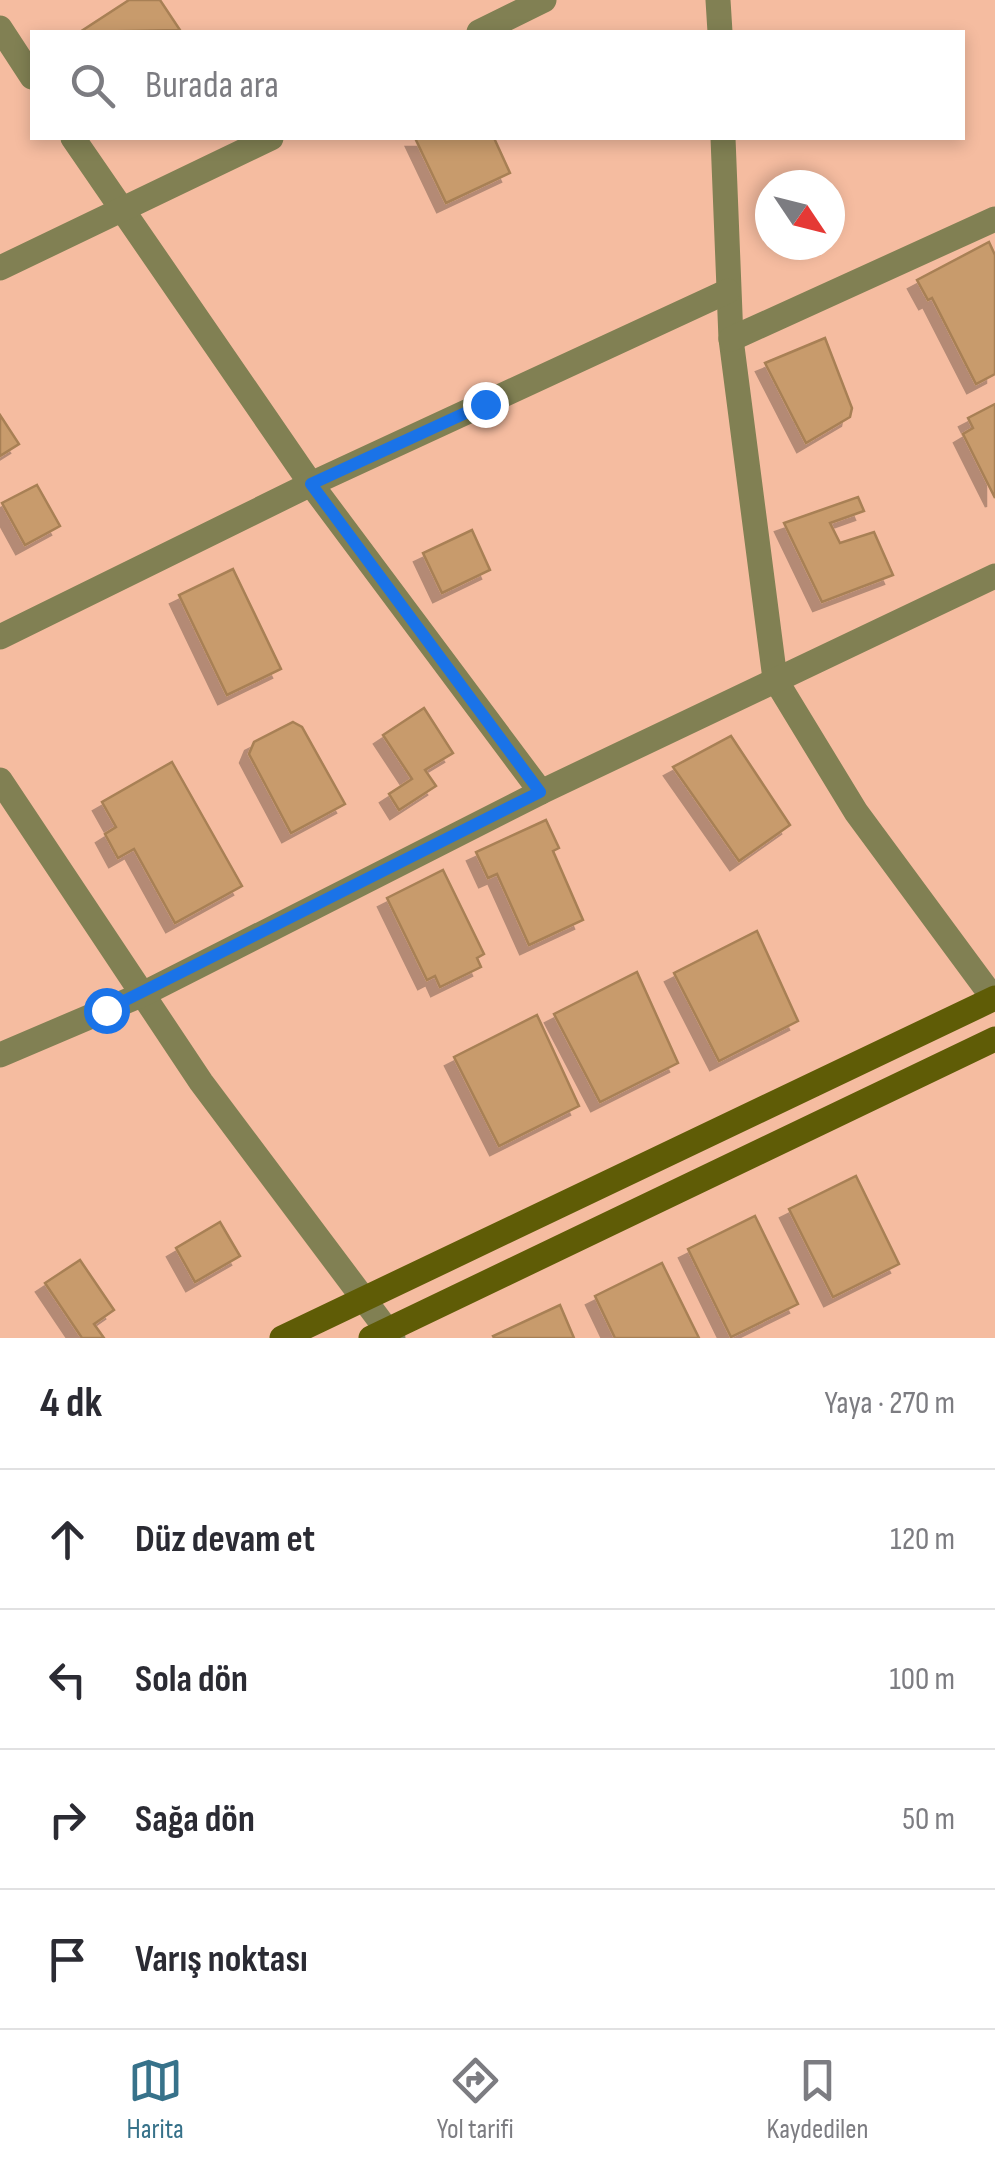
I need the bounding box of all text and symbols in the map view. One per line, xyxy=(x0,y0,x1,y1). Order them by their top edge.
search box xyxy=(30,30,965,140)
icon: search xyxy=(65,58,120,113)
text: Burada ara xyxy=(145,63,279,108)
north arrow xyxy=(755,170,845,260)
route end xyxy=(463,382,509,428)
route start xyxy=(84,988,130,1034)
text: 4 dk xyxy=(40,1378,102,1429)
text: Yaya · 270 m xyxy=(824,1384,955,1423)
icon: ahead xyxy=(40,1512,95,1567)
text: Düz devam et xyxy=(135,1517,315,1562)
text: 120 m xyxy=(890,1520,955,1559)
icon: left xyxy=(40,1652,95,1707)
text: Sola dön xyxy=(135,1657,248,1702)
text: 100 m xyxy=(890,1660,955,1699)
icon: right xyxy=(40,1792,95,1847)
text: Sağa dön xyxy=(135,1797,255,1842)
text: 50 m xyxy=(902,1800,955,1839)
icon: arrive xyxy=(40,1932,95,1987)
text: Varış noktası xyxy=(135,1937,308,1982)
tab: Harita xyxy=(126,2053,184,2146)
tab: Yol tarifi xyxy=(437,2053,514,2146)
tab: Kaydedilen xyxy=(767,2053,869,2146)

